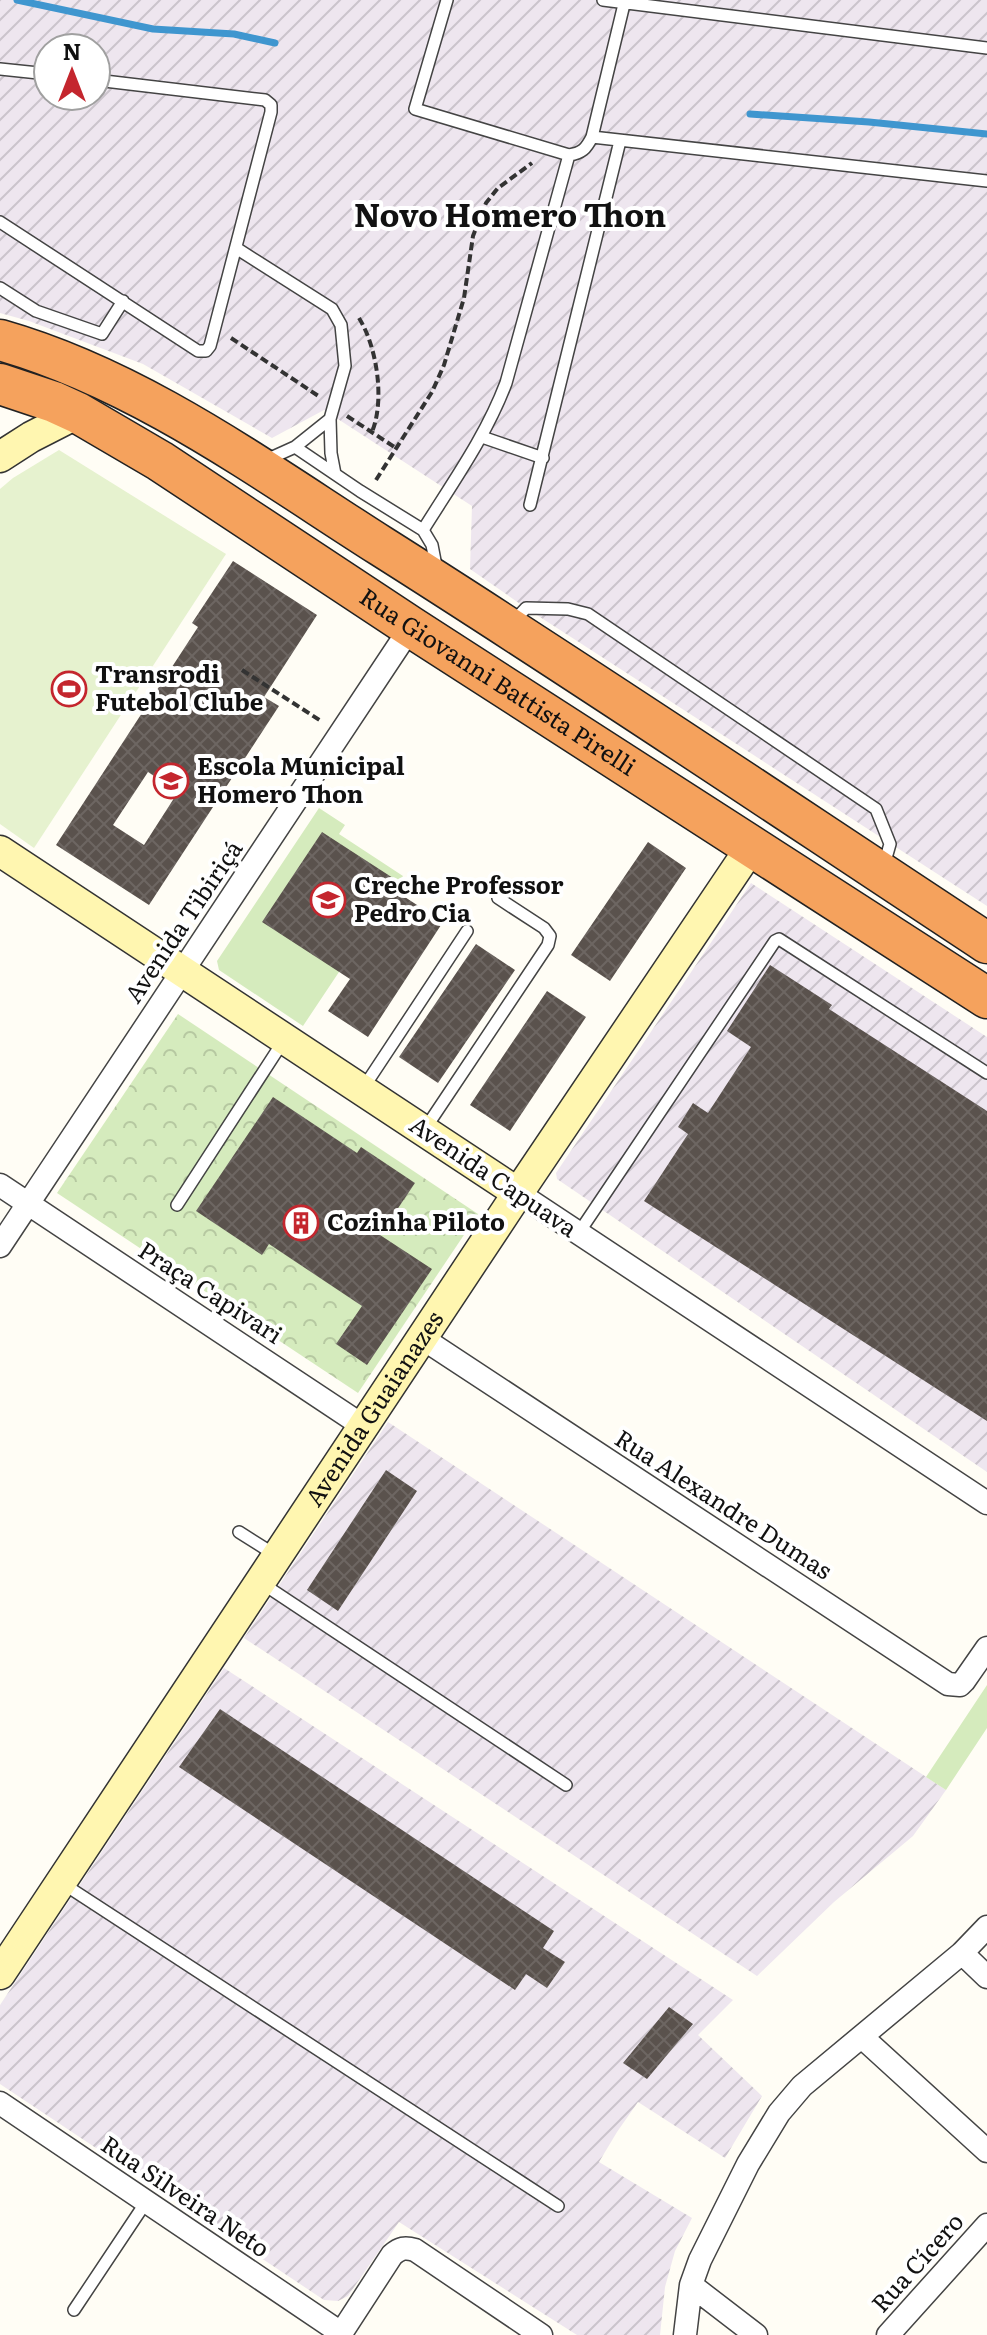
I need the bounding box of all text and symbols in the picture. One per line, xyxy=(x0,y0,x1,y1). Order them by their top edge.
north arrow xyxy=(32,32,112,112)
text: N xyxy=(63,34,81,67)
district label: Novo Homero Thon xyxy=(354,189,666,237)
street label: Rua Giovanni Battista Pirelli xyxy=(354,578,644,783)
place label: Transrodi Futebol Clube xyxy=(95,655,263,718)
sports icon: Transrodi Futebol Clube xyxy=(50,670,88,708)
place label: Escola Municipal Homero Thon xyxy=(197,747,405,810)
school or university icon: Escola Municipal Homero Thon xyxy=(152,762,190,800)
street label: Avenida Tibiriçá xyxy=(114,832,249,1009)
place label: Creche Professor Pedro Cia xyxy=(354,866,563,929)
school or university icon: Creche Professor Pedro Cia xyxy=(309,881,347,919)
street label: Avenida Capuava xyxy=(404,1106,585,1244)
place label: Cozinha Piloto xyxy=(327,1203,505,1238)
building icon: Cozinha Piloto xyxy=(282,1204,320,1242)
street label: Praça Capivari xyxy=(132,1231,290,1351)
street label: Avenida Guaianazes xyxy=(295,1303,450,1512)
street label: Rua Alexandre Dumas xyxy=(609,1419,840,1586)
street label: Rua Silveira Neto xyxy=(95,2125,278,2264)
street label: Rua Cícero xyxy=(862,2204,970,2319)

